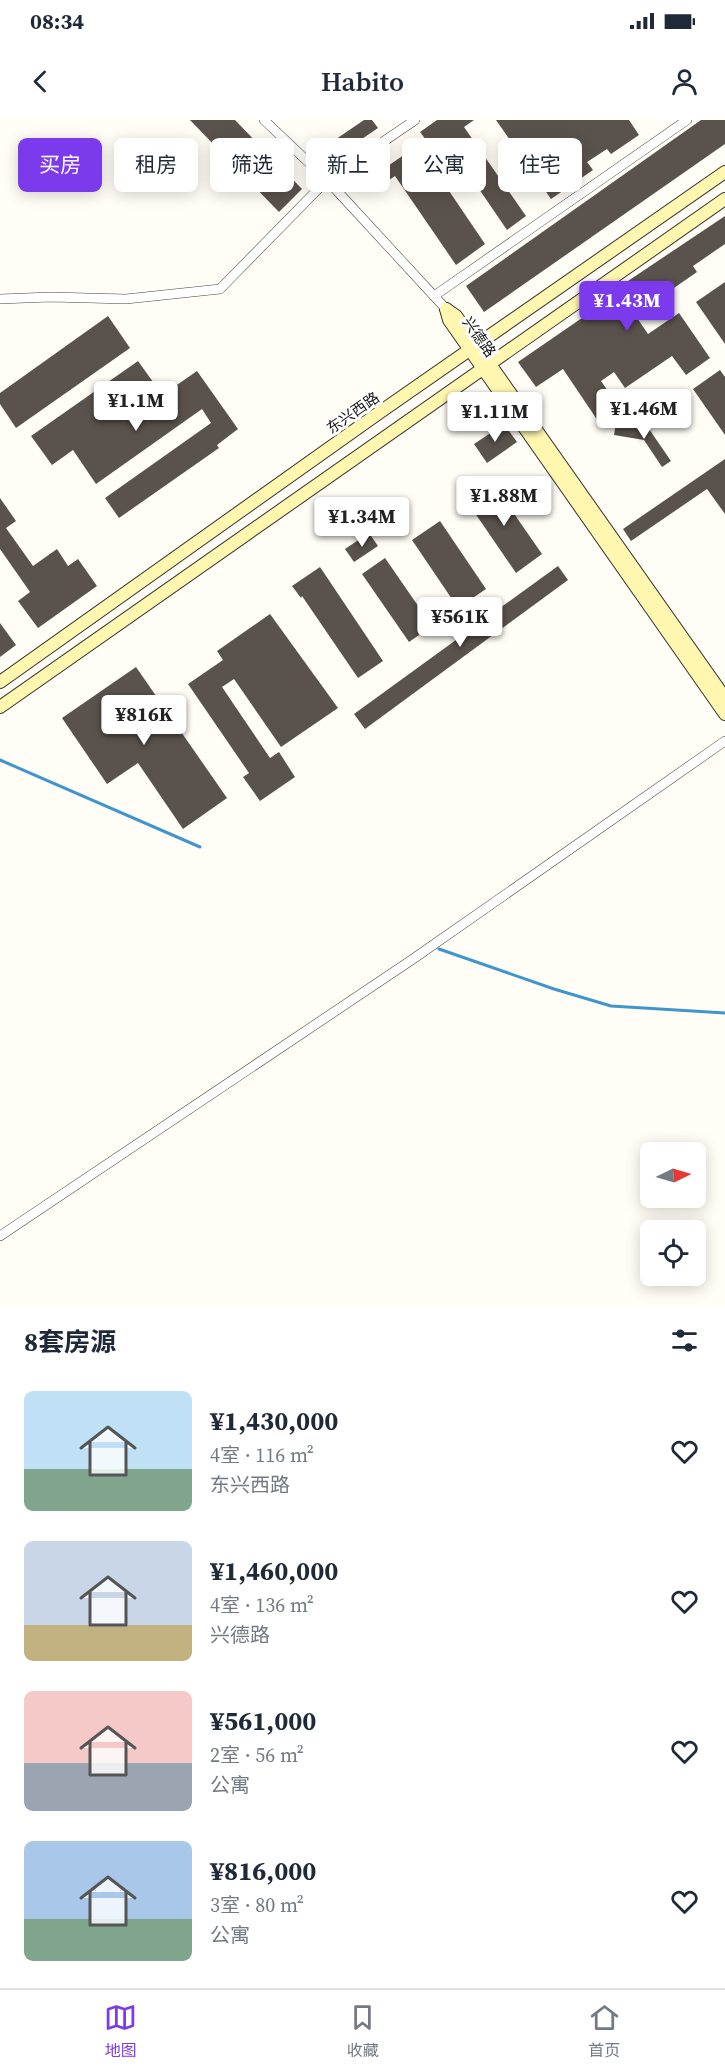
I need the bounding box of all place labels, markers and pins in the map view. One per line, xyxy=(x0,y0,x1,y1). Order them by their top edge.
pin: ¥1.43M xyxy=(578,281,676,332)
pin: ¥1.1M xyxy=(94,381,178,432)
pin: ¥1.46M xyxy=(595,389,693,440)
pin: ¥1.11M xyxy=(446,392,544,443)
pin: ¥1.88M xyxy=(455,476,553,527)
pin: ¥1.34M xyxy=(313,497,411,548)
pin: ¥561K xyxy=(418,597,502,648)
pin: ¥816K xyxy=(102,695,186,746)

